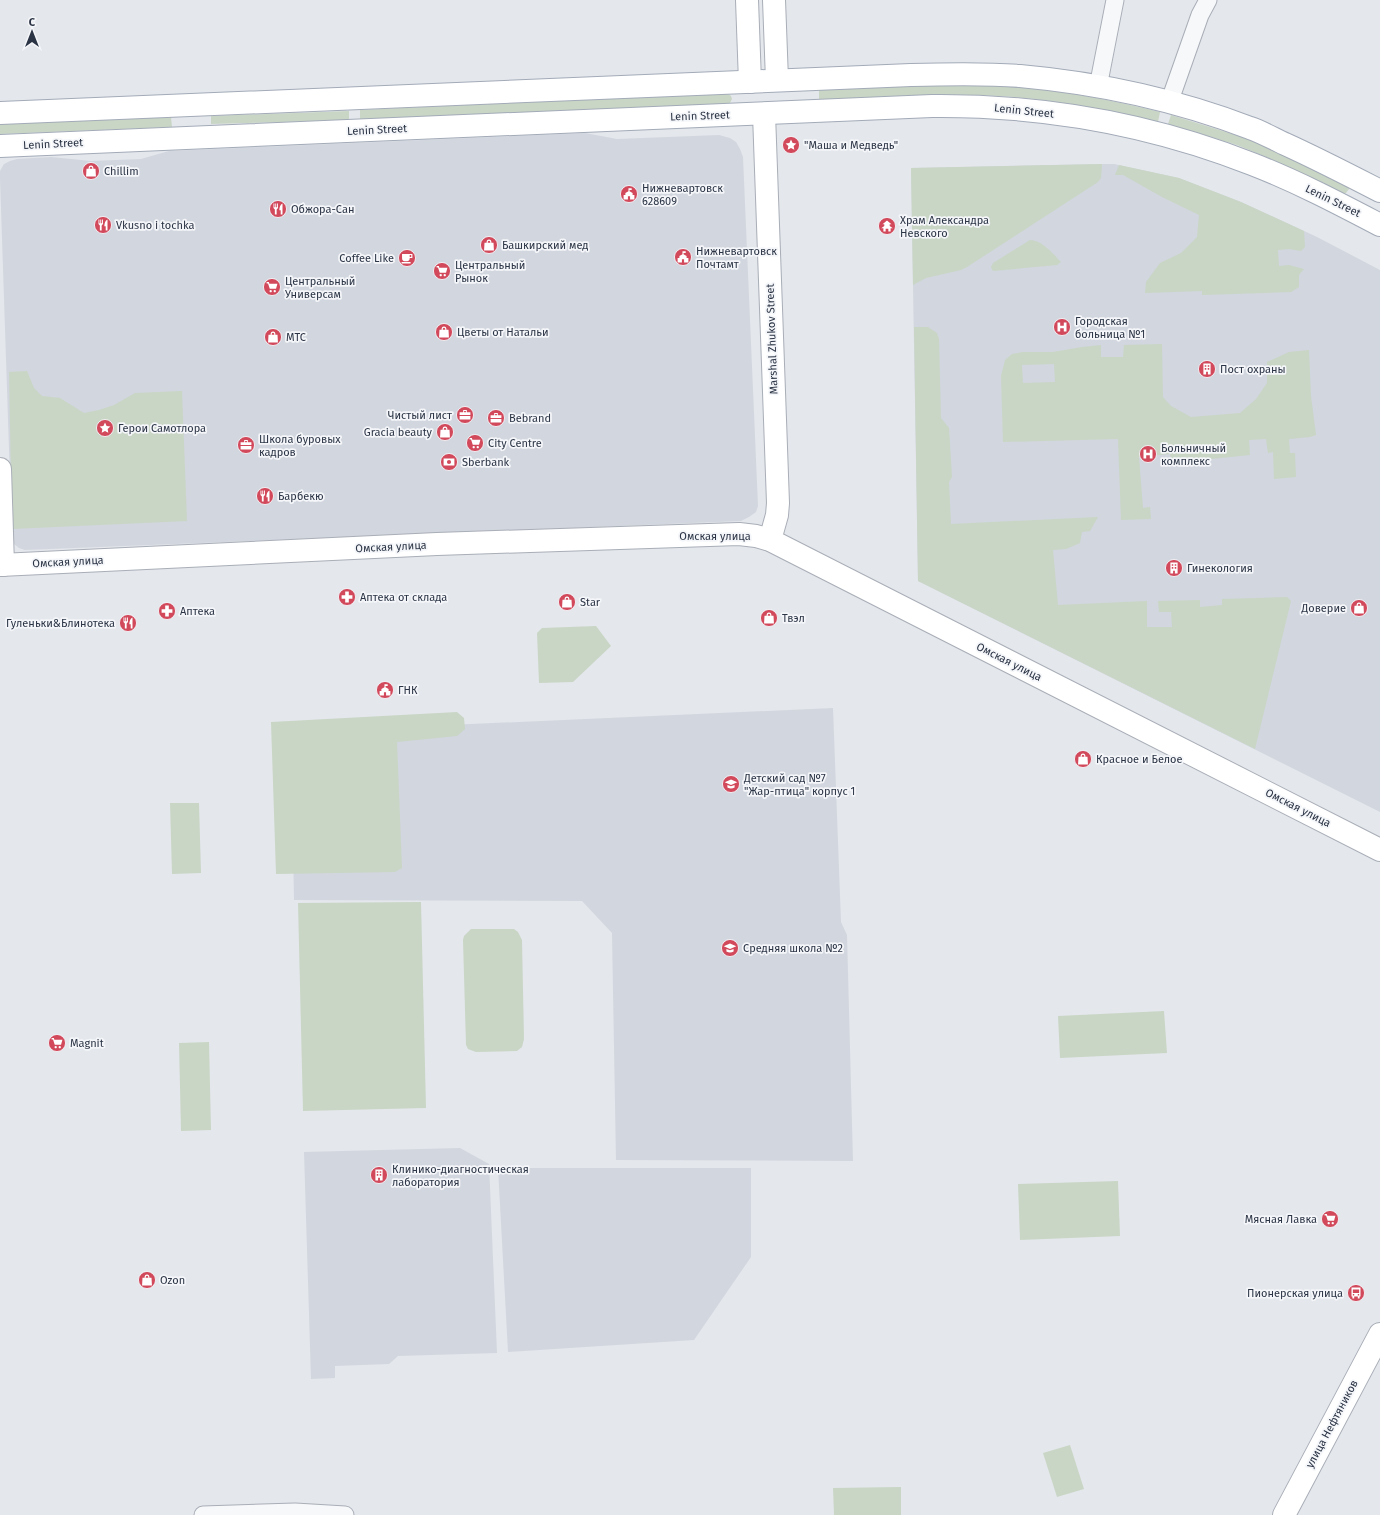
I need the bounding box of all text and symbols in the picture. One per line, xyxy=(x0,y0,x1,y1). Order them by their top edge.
north arrow xyxy=(12,12,52,52)
text: С xyxy=(29,16,36,29)
street label: Lenin Street xyxy=(994,101,1055,121)
street label: Lenin Street xyxy=(670,108,730,124)
street label: Lenin Street xyxy=(347,122,407,138)
place icon: "Маша и Медведь" xyxy=(781,135,801,155)
street label: Lenin Street xyxy=(23,136,83,152)
place label: "Маша и Медведь" xyxy=(804,139,898,152)
shop icon: Chillim xyxy=(81,161,101,181)
place label: Chillim xyxy=(104,165,139,178)
place label: Нижневартовск 628609 xyxy=(642,182,723,208)
street label: Lenin Street xyxy=(1303,182,1363,220)
public building icon: Нижневартовск 628609 xyxy=(619,184,639,204)
restaurant icon: Обжора-Сан xyxy=(268,199,288,219)
place label: Обжора-Сан xyxy=(291,203,354,216)
place label: Храм Александра Невского xyxy=(900,214,989,240)
restaurant icon: Vkusno i tochka xyxy=(93,215,113,235)
temple icon: Храм Александра Невского xyxy=(877,216,897,236)
place label: Vkusno i tochka xyxy=(116,219,194,232)
shop icon: Башкирский мед xyxy=(479,235,499,255)
place label: Башкирский мед xyxy=(502,239,588,252)
place label: Нижневартовск Почтамт xyxy=(696,245,777,271)
public building icon: Нижневартовск Почтамт xyxy=(673,247,693,267)
cafe icon: Coffee Like xyxy=(397,248,417,268)
place label: Coffee Like xyxy=(339,252,394,265)
place label: Центральный Рынок xyxy=(455,259,525,285)
supermarket icon: Центральный Рынок xyxy=(432,261,452,281)
place label: Центральный Универсам xyxy=(285,275,355,301)
supermarket icon: Центральный Универсам xyxy=(262,277,282,297)
street label: Marshal Zhukov Street xyxy=(764,283,780,395)
place label: Городская больница №1 xyxy=(1075,315,1145,341)
hospital icon: Городская больница №1 xyxy=(1052,317,1072,337)
shop icon: Цветы от Натальи xyxy=(434,322,454,342)
place label: Цветы от Натальи xyxy=(457,326,549,339)
shop icon: МТС xyxy=(263,327,283,347)
place label: МТС xyxy=(286,331,306,344)
building icon: Пост охраны xyxy=(1197,359,1217,379)
place label: Пост охраны xyxy=(1220,363,1286,376)
office icon: Чистый лист xyxy=(455,405,475,425)
office icon: Bebrand xyxy=(486,408,506,428)
place label: Чистый лист xyxy=(388,409,452,422)
place label: Bebrand xyxy=(509,412,551,425)
place icon: Герои Самотлора xyxy=(95,418,115,438)
place label: Герои Самотлора xyxy=(118,422,206,435)
shop icon: Gracia beauty xyxy=(435,422,455,442)
place label: Gracia beauty xyxy=(364,426,433,439)
place label: Школа буровых кадров xyxy=(259,433,341,459)
supermarket icon: City Centre xyxy=(465,433,485,453)
office icon: Школа буровых кадров xyxy=(236,435,256,455)
place label: City Centre xyxy=(488,437,542,450)
place label: Больничный комплекс xyxy=(1161,442,1226,468)
hospital icon: Больничный комплекс xyxy=(1138,444,1158,464)
bank icon: Sberbank xyxy=(439,452,459,472)
place label: Sberbank xyxy=(462,456,510,469)
restaurant icon: Барбекю xyxy=(255,486,275,506)
place label: Барбекю xyxy=(278,490,324,503)
street label: Омская улица xyxy=(679,530,751,543)
street label: Омская улица xyxy=(355,539,427,555)
street label: Омская улица xyxy=(32,554,104,570)
building icon: Гинекология xyxy=(1164,558,1184,578)
place label: Гинекология xyxy=(1187,562,1253,575)
pharmacy icon: Аптека от склада xyxy=(337,587,357,607)
place label: Аптека от склада xyxy=(360,591,447,604)
shop icon: Star xyxy=(557,592,577,612)
place label: Star xyxy=(580,596,601,609)
shop icon: Доверие xyxy=(1349,598,1369,618)
pharmacy icon: Аптека xyxy=(157,601,177,621)
place label: Доверие xyxy=(1301,602,1346,615)
place label: Аптека xyxy=(180,605,215,618)
shop icon: Твэл xyxy=(759,608,779,628)
place label: Твэл xyxy=(782,612,805,625)
restaurant icon: Гуленьки&Блинотека xyxy=(118,613,138,633)
place label: Гуленьки&Блинотека xyxy=(6,617,115,630)
street label: Омская улица xyxy=(974,640,1044,684)
public building icon: ГНК xyxy=(375,680,395,700)
place label: ГНК xyxy=(398,684,418,697)
shop icon: Красное и Белое xyxy=(1073,749,1093,769)
place label: Красное и Белое xyxy=(1096,753,1183,766)
place label: Детский сад №7 "Жар-птица" корпус 1 xyxy=(743,772,855,798)
school or university icon: Детский сад №7 "Жар-птица" корпус 1 xyxy=(721,774,741,794)
street label: Омская улица xyxy=(1263,786,1333,830)
school or university icon: Средняя школа №2 xyxy=(720,938,740,958)
place label: Средняя школа №2 xyxy=(743,942,843,955)
supermarket icon: Magnit xyxy=(47,1033,67,1053)
place label: Magnit xyxy=(70,1037,104,1050)
place label: Клинико-диагностическая лаборатория xyxy=(392,1163,529,1189)
building icon: Клинико-диагностическая лаборатория xyxy=(369,1165,389,1185)
supermarket icon: Мясная Лавка xyxy=(1320,1209,1340,1229)
place label: Мясная Лавка xyxy=(1245,1213,1317,1226)
shop icon: Ozon xyxy=(137,1270,157,1290)
place label: Ozon xyxy=(160,1274,185,1287)
bus stop icon: Пионерская улица xyxy=(1346,1283,1366,1303)
place label: Пионерская улица xyxy=(1247,1287,1343,1300)
street label: улица Нефтяников xyxy=(1303,1378,1361,1470)

